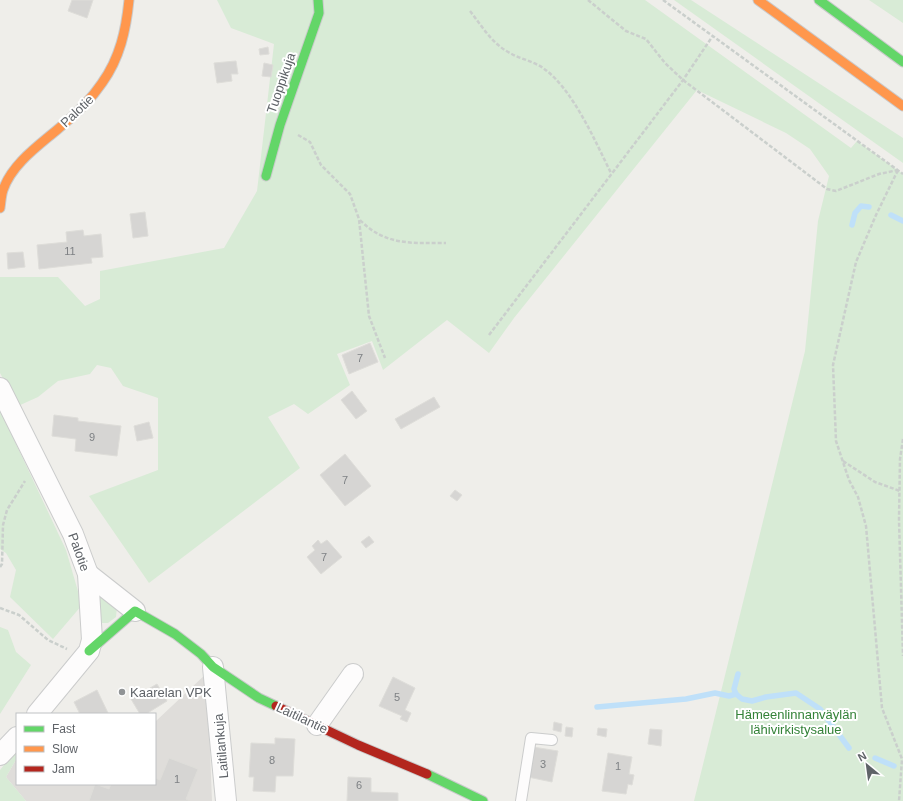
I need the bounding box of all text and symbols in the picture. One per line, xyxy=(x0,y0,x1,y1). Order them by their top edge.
street label: Tuoppikuja xyxy=(264,50,299,115)
street label: Palotie xyxy=(57,92,97,130)
house number: 11 xyxy=(64,245,76,257)
house number: 7 xyxy=(357,352,363,364)
house number: 9 xyxy=(89,431,95,443)
house number: 7 xyxy=(342,474,348,486)
street label: Palotie xyxy=(65,531,93,573)
house number: 7 xyxy=(321,551,327,563)
place label: Kaarelan VPK xyxy=(130,685,212,700)
marker: Kaarelan VPK xyxy=(117,687,127,697)
house number: 5 xyxy=(394,691,400,703)
street label: Laitilantie xyxy=(274,700,330,736)
park label: Hämeenlinnanväylän lähivirkistysalue xyxy=(735,707,857,737)
street label: Laitilankuja xyxy=(211,712,231,779)
legend xyxy=(16,713,156,785)
text: Fast xyxy=(52,722,76,736)
text: Slow xyxy=(52,742,78,756)
north arrow xyxy=(847,745,887,785)
text: N xyxy=(856,749,869,763)
house number: 8 xyxy=(269,754,275,766)
house number: 3 xyxy=(540,758,546,770)
house number: 1 xyxy=(615,760,621,772)
text: Jam xyxy=(52,762,75,776)
house number: 1 xyxy=(174,773,180,785)
house number: 6 xyxy=(356,779,362,791)

